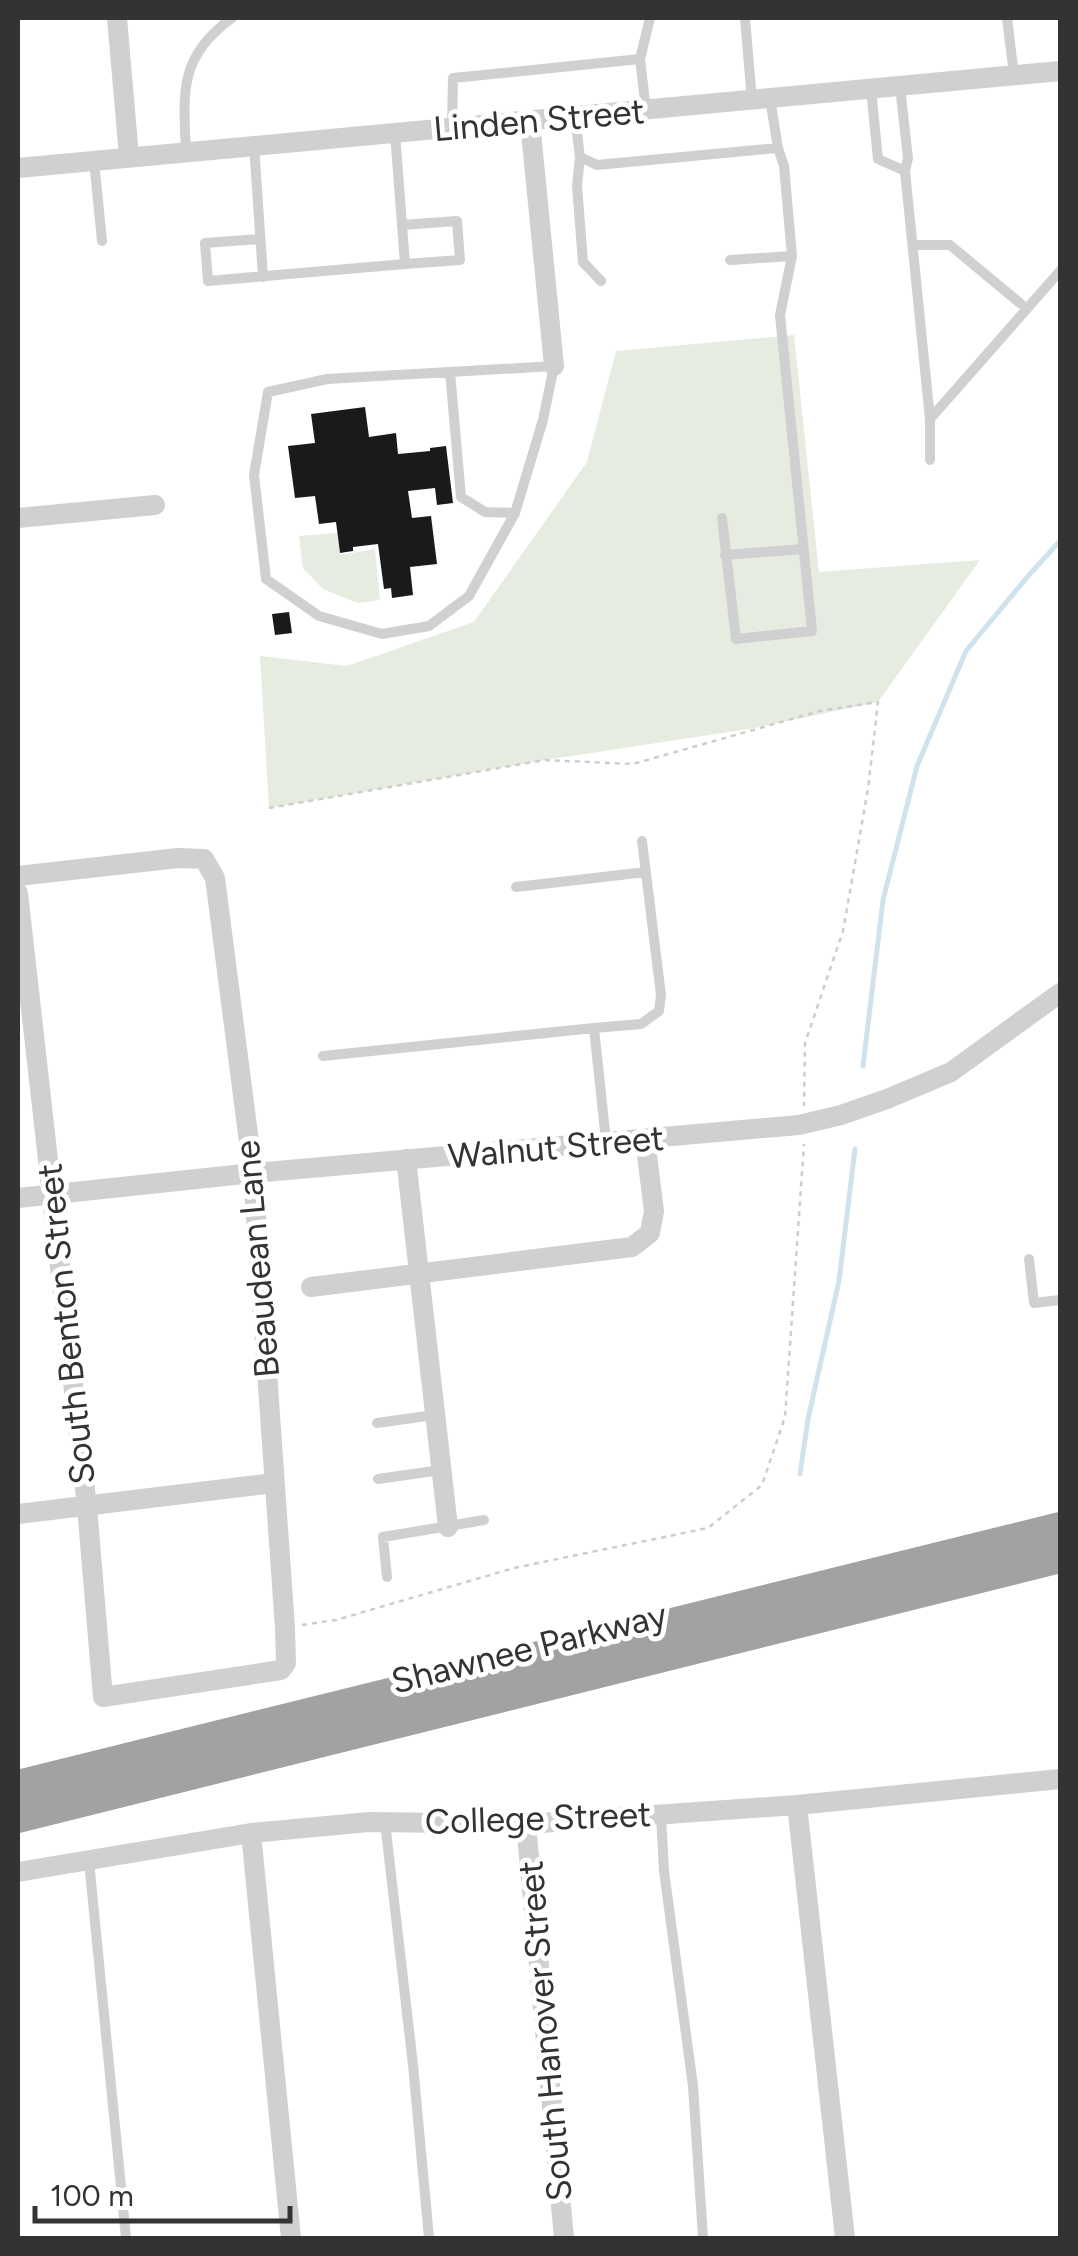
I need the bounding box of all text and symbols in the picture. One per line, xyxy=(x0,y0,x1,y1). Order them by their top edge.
street label: Linden Street xyxy=(432,90,646,150)
street label: Walnut Street xyxy=(446,1117,666,1177)
street label: Beaudean Lane xyxy=(226,1139,288,1379)
street label: South Benton Street xyxy=(28,1162,104,1486)
street label: Shawnee Parkway xyxy=(387,1593,671,1702)
street label: College Street xyxy=(424,1793,652,1843)
street label: South Hanover Street xyxy=(509,1859,581,2203)
scale bar xyxy=(35,2161,290,2223)
text: 100 m xyxy=(50,2177,134,2214)

